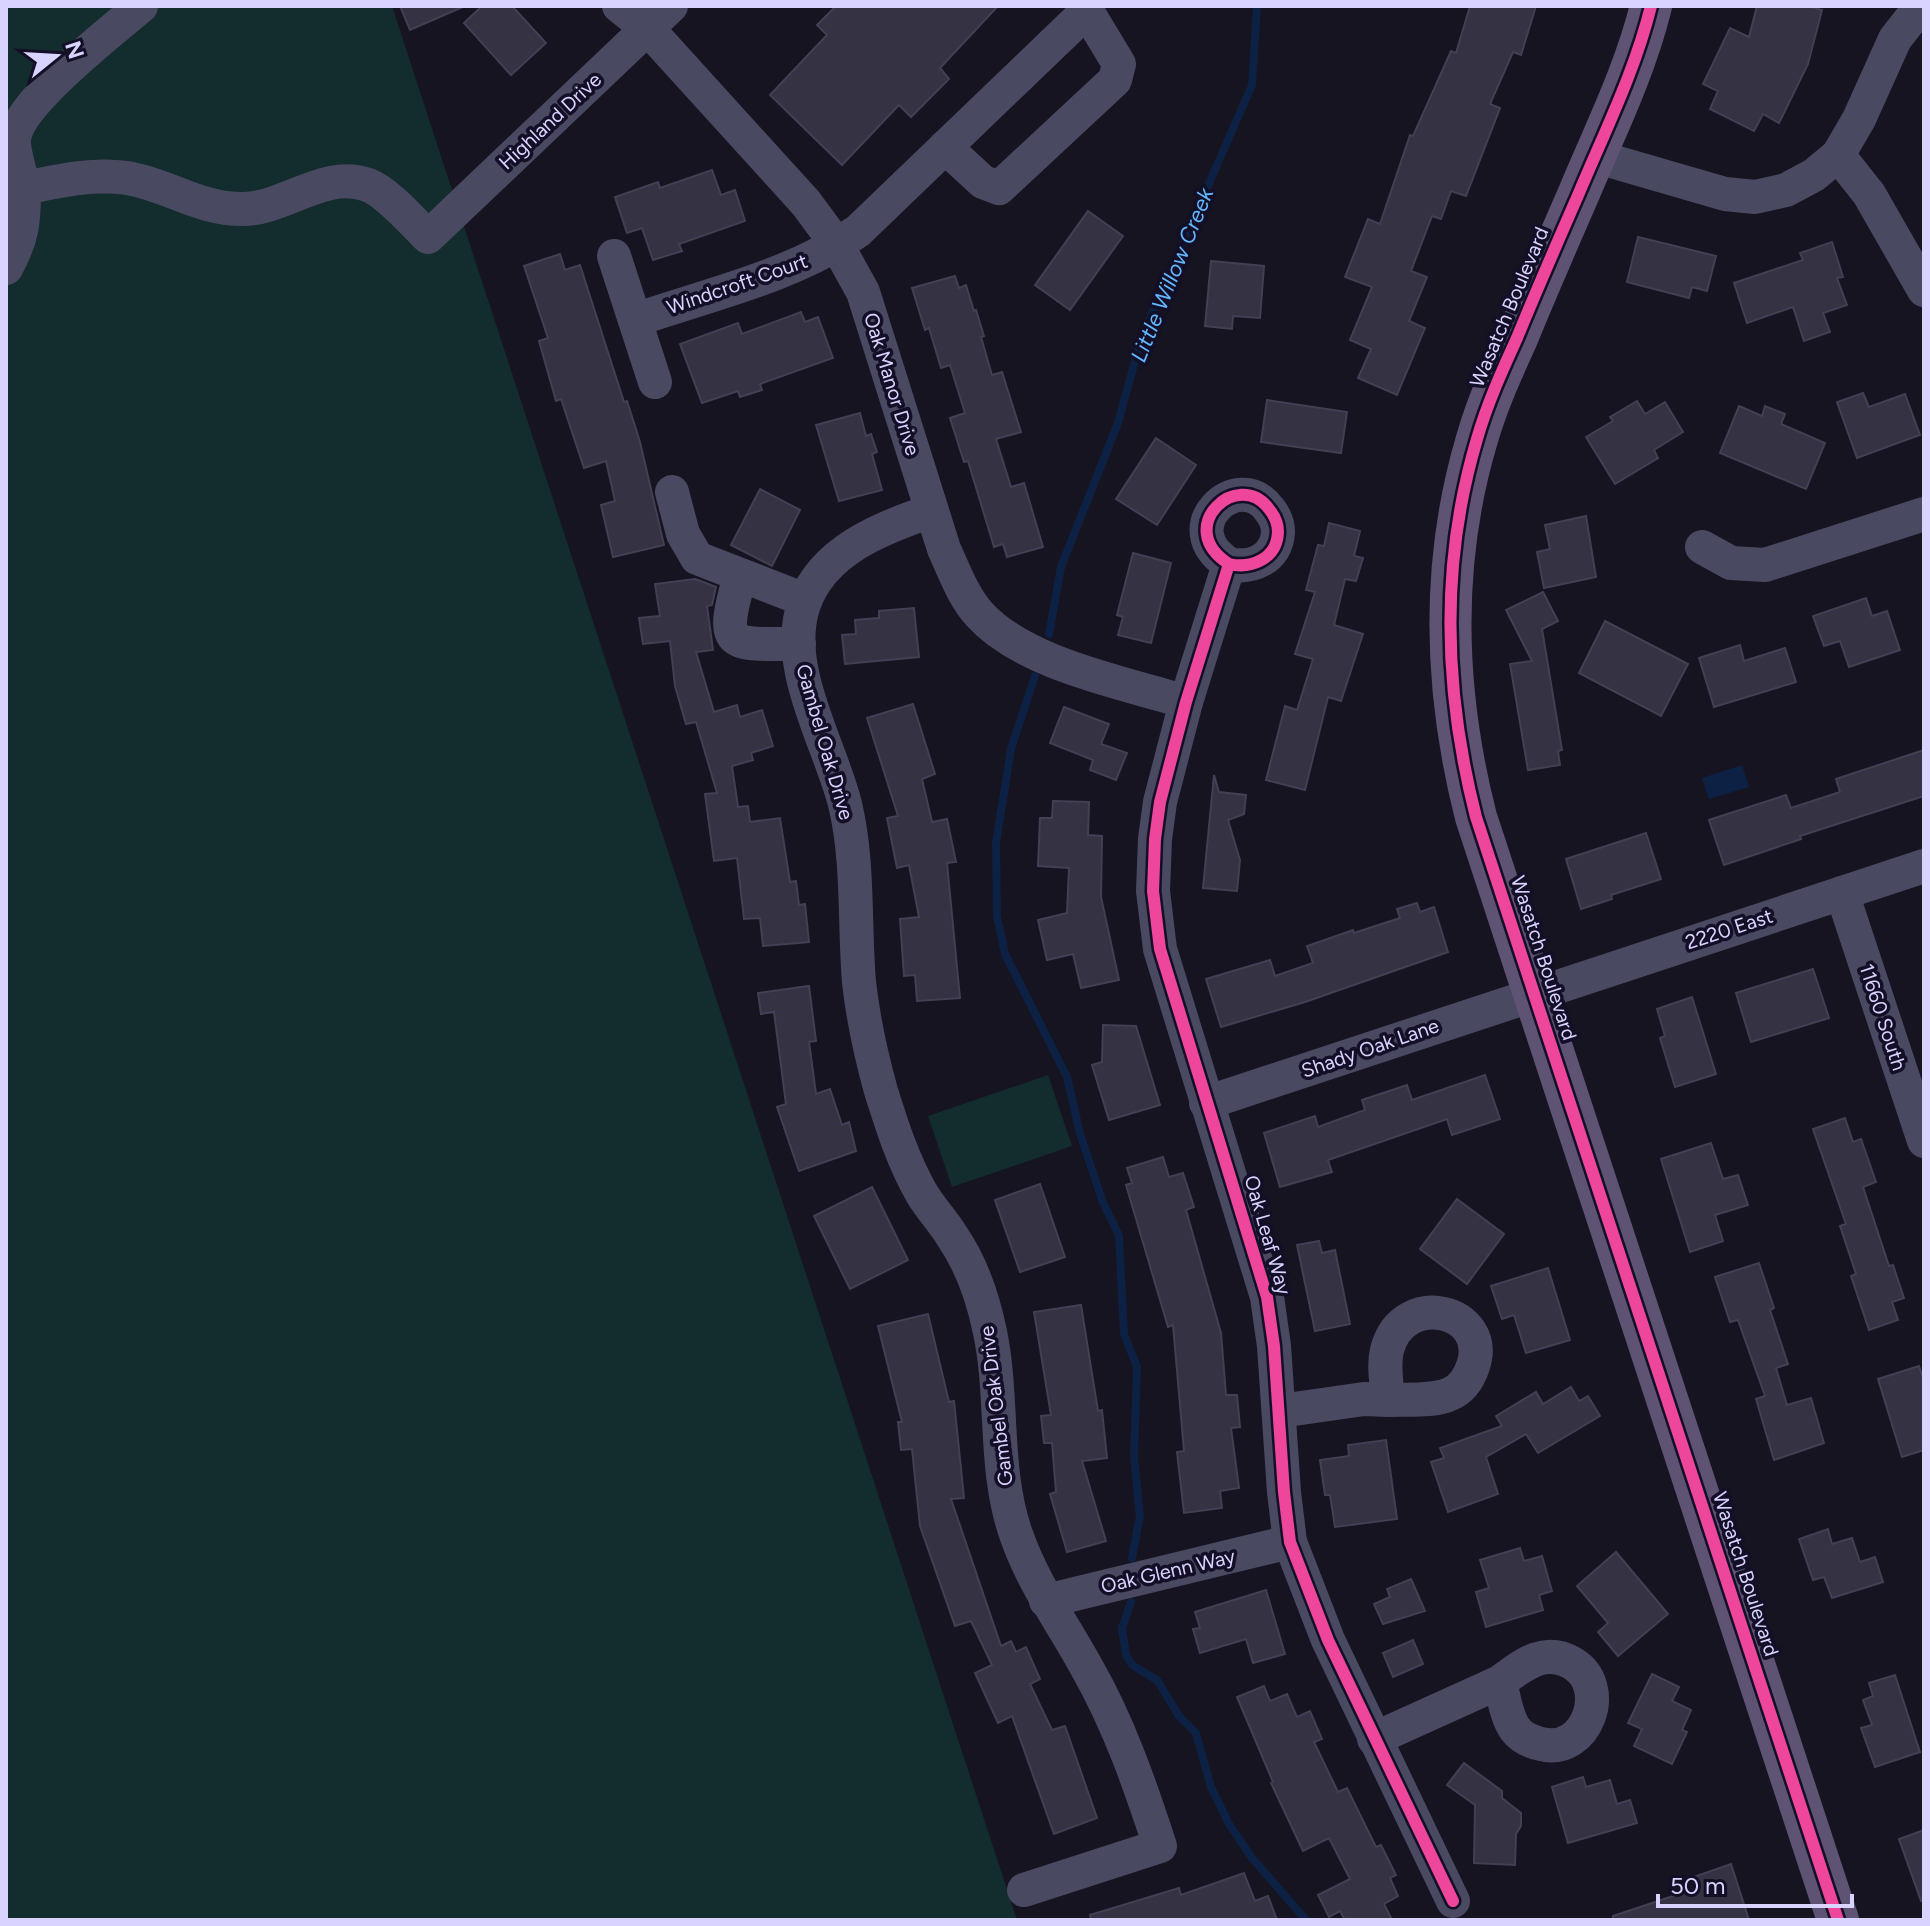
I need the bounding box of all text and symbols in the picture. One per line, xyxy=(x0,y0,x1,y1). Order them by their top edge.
north arrow xyxy=(16,16,96,96)
text: N xyxy=(59,38,90,62)
street label: Highland Drive xyxy=(494,67,606,175)
water label: Little Willow Creek xyxy=(1125,183,1220,366)
street label: Wasatch Boulevard xyxy=(1464,223,1554,391)
street label: Windcroft Court xyxy=(663,249,811,319)
street label: Oak Manor Drive xyxy=(859,310,925,458)
street label: Gambel Oak Drive xyxy=(791,661,859,823)
street label: Wasatch Boulevard xyxy=(1506,873,1582,1043)
street label: 2220 East xyxy=(1682,904,1776,954)
street label: 11660 South xyxy=(1854,961,1912,1073)
street label: Shady Oak Lane xyxy=(1298,1013,1442,1083)
street label: Oak Leaf Way xyxy=(1239,1172,1297,1298)
street label: Gambel Oak Drive xyxy=(974,1325,1018,1487)
street label: Wasatch Boulevard xyxy=(1708,1489,1784,1659)
street label: Oak Glenn Way xyxy=(1099,1544,1238,1598)
scale bar xyxy=(1658,1858,1852,1908)
text: 50 m xyxy=(1670,1871,1726,1900)

